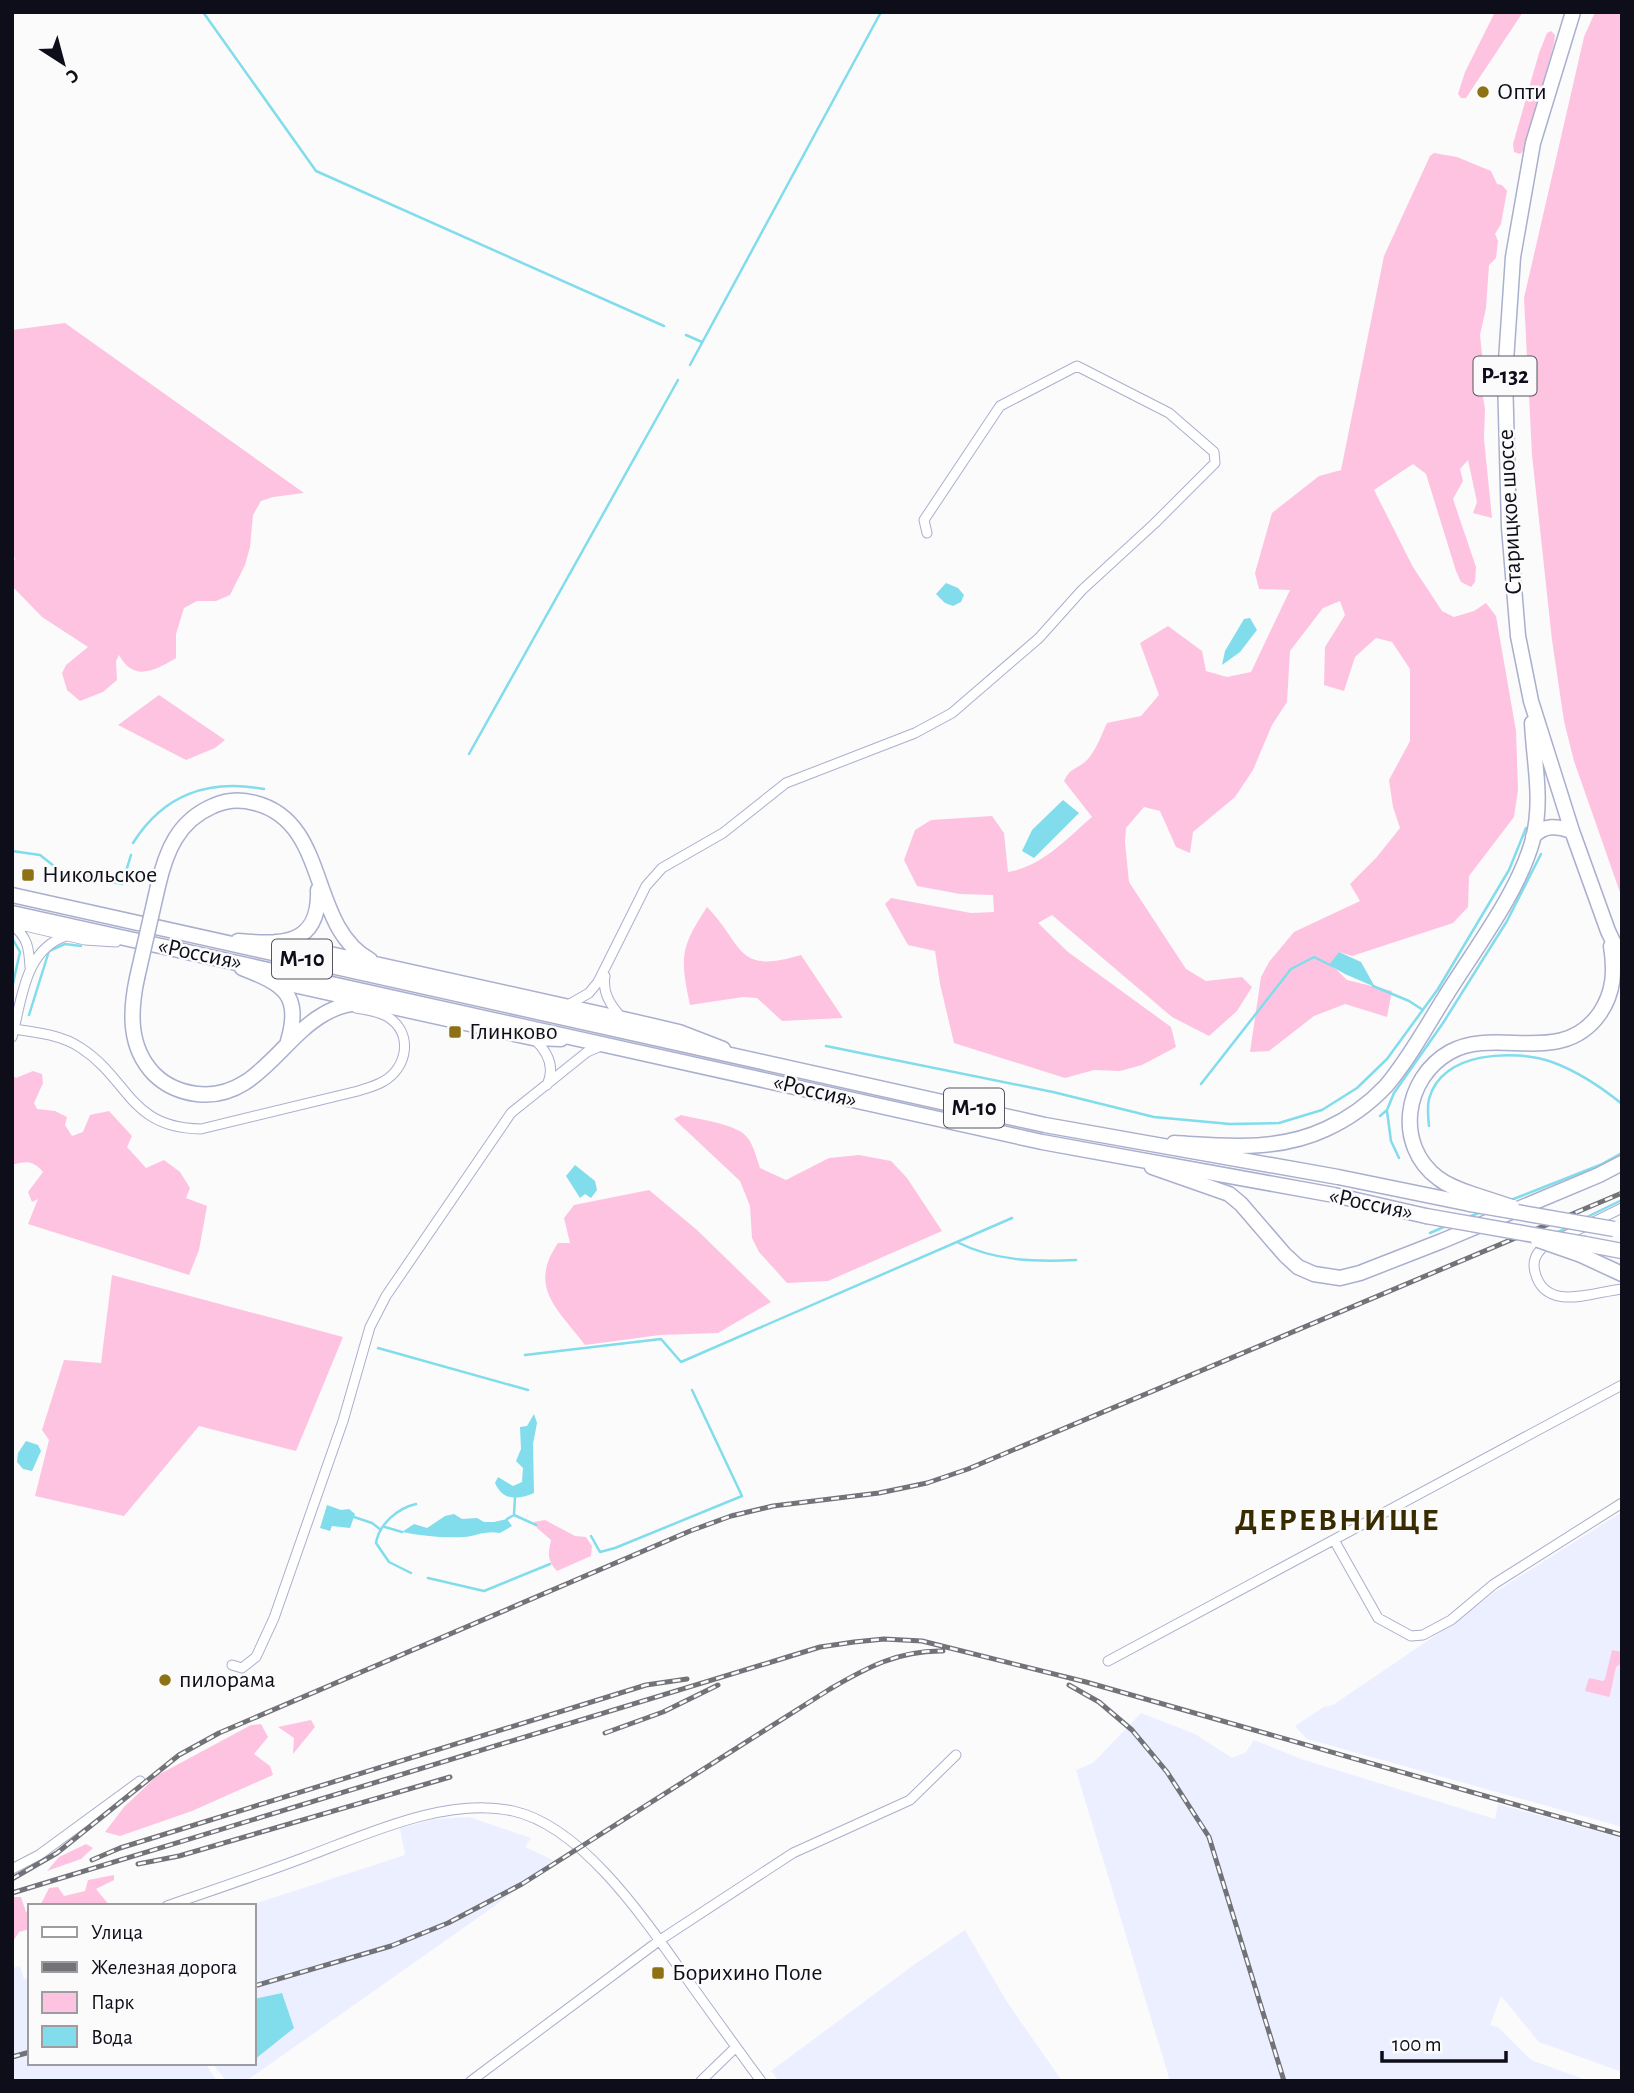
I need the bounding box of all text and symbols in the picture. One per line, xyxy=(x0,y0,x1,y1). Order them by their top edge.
north arrow xyxy=(28,28,98,98)
text: С xyxy=(62,65,82,86)
place label: Опти xyxy=(1497,80,1547,104)
marker: Опти xyxy=(1475,84,1491,100)
road number: Р-132 xyxy=(1474,356,1536,396)
street label: Старицкое шоссе xyxy=(1494,428,1526,596)
place label: Никольское xyxy=(42,863,157,887)
marker: Никольское xyxy=(20,867,36,883)
street label: «Россия» xyxy=(156,933,244,975)
road number: М-10 xyxy=(272,940,332,978)
place label: Глинково xyxy=(469,1020,558,1044)
marker: Глинково xyxy=(447,1024,463,1040)
street label: «Россия» xyxy=(771,1070,859,1112)
road number: М-10 xyxy=(944,1088,1004,1128)
street label: «Россия» xyxy=(1327,1183,1415,1225)
district label: ДЕРЕВНИЩЕ xyxy=(1235,1504,1441,1536)
place label: пилорама xyxy=(179,1668,276,1692)
marker: пилорама xyxy=(157,1672,173,1688)
legend xyxy=(28,1904,256,2065)
text: Улица xyxy=(91,1922,144,1943)
text: Железная дорога xyxy=(91,1957,238,1978)
place label: Борихино Поле xyxy=(672,1961,823,1985)
marker: Борихино Поле xyxy=(650,1965,666,1981)
text: Парк xyxy=(91,1992,135,2013)
scale bar xyxy=(1382,2020,1506,2064)
text: Вода xyxy=(91,2027,133,2048)
text: 100 m xyxy=(1392,2034,1442,2055)

